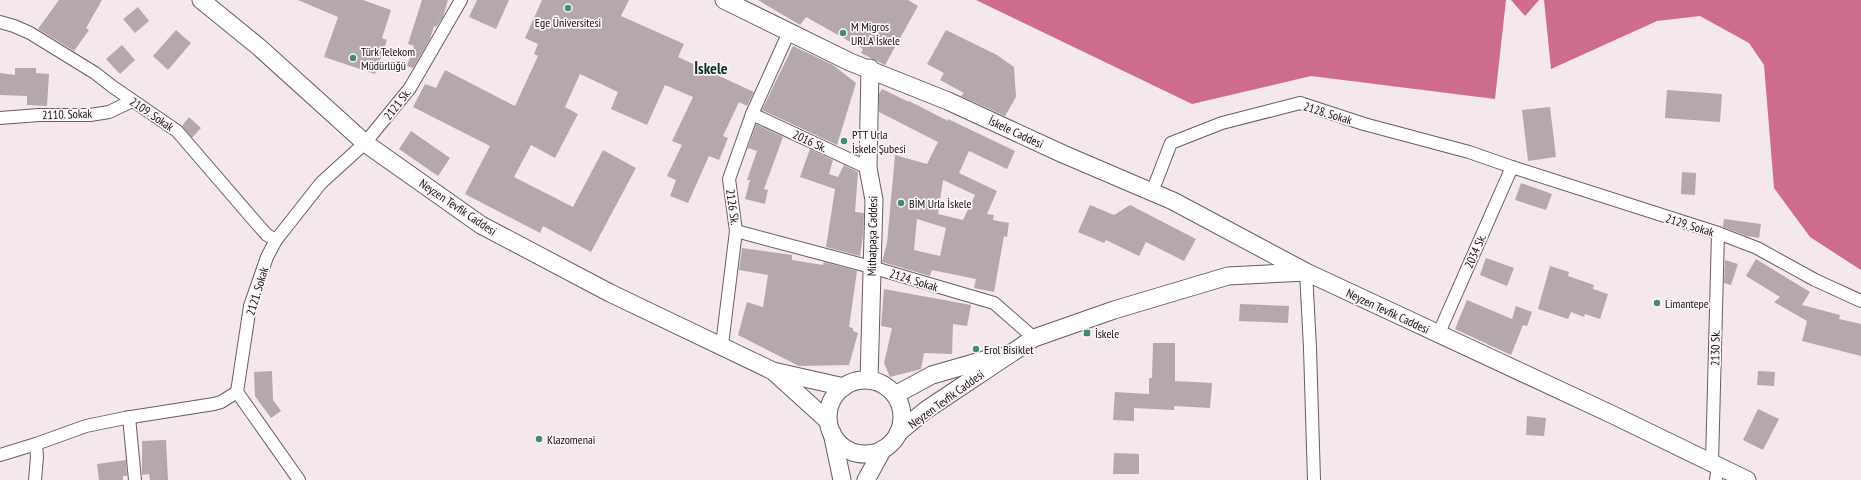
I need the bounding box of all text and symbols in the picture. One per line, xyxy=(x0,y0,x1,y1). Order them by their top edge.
marker: Ege Üniversitesi xyxy=(563,3,573,13)
place label: Ege Üniversitesi xyxy=(535,15,601,30)
place label: M Migros URLA İskele xyxy=(851,19,900,48)
marker: M Migros URLA İskele xyxy=(838,28,848,38)
place label: Türk Telekom Müdürlüğü xyxy=(361,44,415,73)
marker: Türk Telekom Müdürlüğü xyxy=(348,53,358,63)
district label: İskele xyxy=(694,58,728,78)
street label: 2121 Sk. xyxy=(380,85,414,123)
street label: 2109. Sokak xyxy=(127,94,177,134)
street label: 2128. Sokak xyxy=(1302,99,1354,128)
street label: 2110. Sokak xyxy=(42,106,93,122)
street label: İskele Caddesi xyxy=(986,113,1046,151)
street label: 2016 Sk. xyxy=(790,127,830,155)
place label: PTT Urla İskele Şubesi xyxy=(852,127,906,156)
marker: PTT Urla İskele Şubesi xyxy=(839,136,849,146)
street label: Neyzen Tevfik Caddesi xyxy=(416,176,500,238)
street label: 2126 Sk. xyxy=(723,188,743,226)
street label: Mithatpaşa Caddesi xyxy=(864,196,880,276)
place label: BİM Urla İskele xyxy=(909,196,971,211)
marker: BİM Urla İskele xyxy=(896,198,906,208)
street label: 2129. Sokak xyxy=(1664,211,1716,240)
street label: 2034 Sk. xyxy=(1461,231,1489,271)
street label: 2121. Sokak xyxy=(243,265,272,317)
street label: 2124. Sokak xyxy=(888,266,940,295)
street label: Neyzen Tevfik Caddesi xyxy=(1344,285,1432,337)
place label: Limantepe xyxy=(1665,296,1709,311)
marker: Limantepe xyxy=(1652,298,1662,308)
place label: İskele xyxy=(1095,326,1119,341)
marker: İskele xyxy=(1082,328,1092,338)
street label: 2130 Sk. xyxy=(1707,330,1723,366)
place label: Erol Bisiklet xyxy=(984,342,1034,357)
marker: Erol Bisiklet xyxy=(971,344,981,354)
street label: Neyzen Tevfik Caddesi xyxy=(905,366,987,432)
place label: Klazomenai xyxy=(547,432,595,447)
marker: Klazomenai xyxy=(534,434,544,444)

